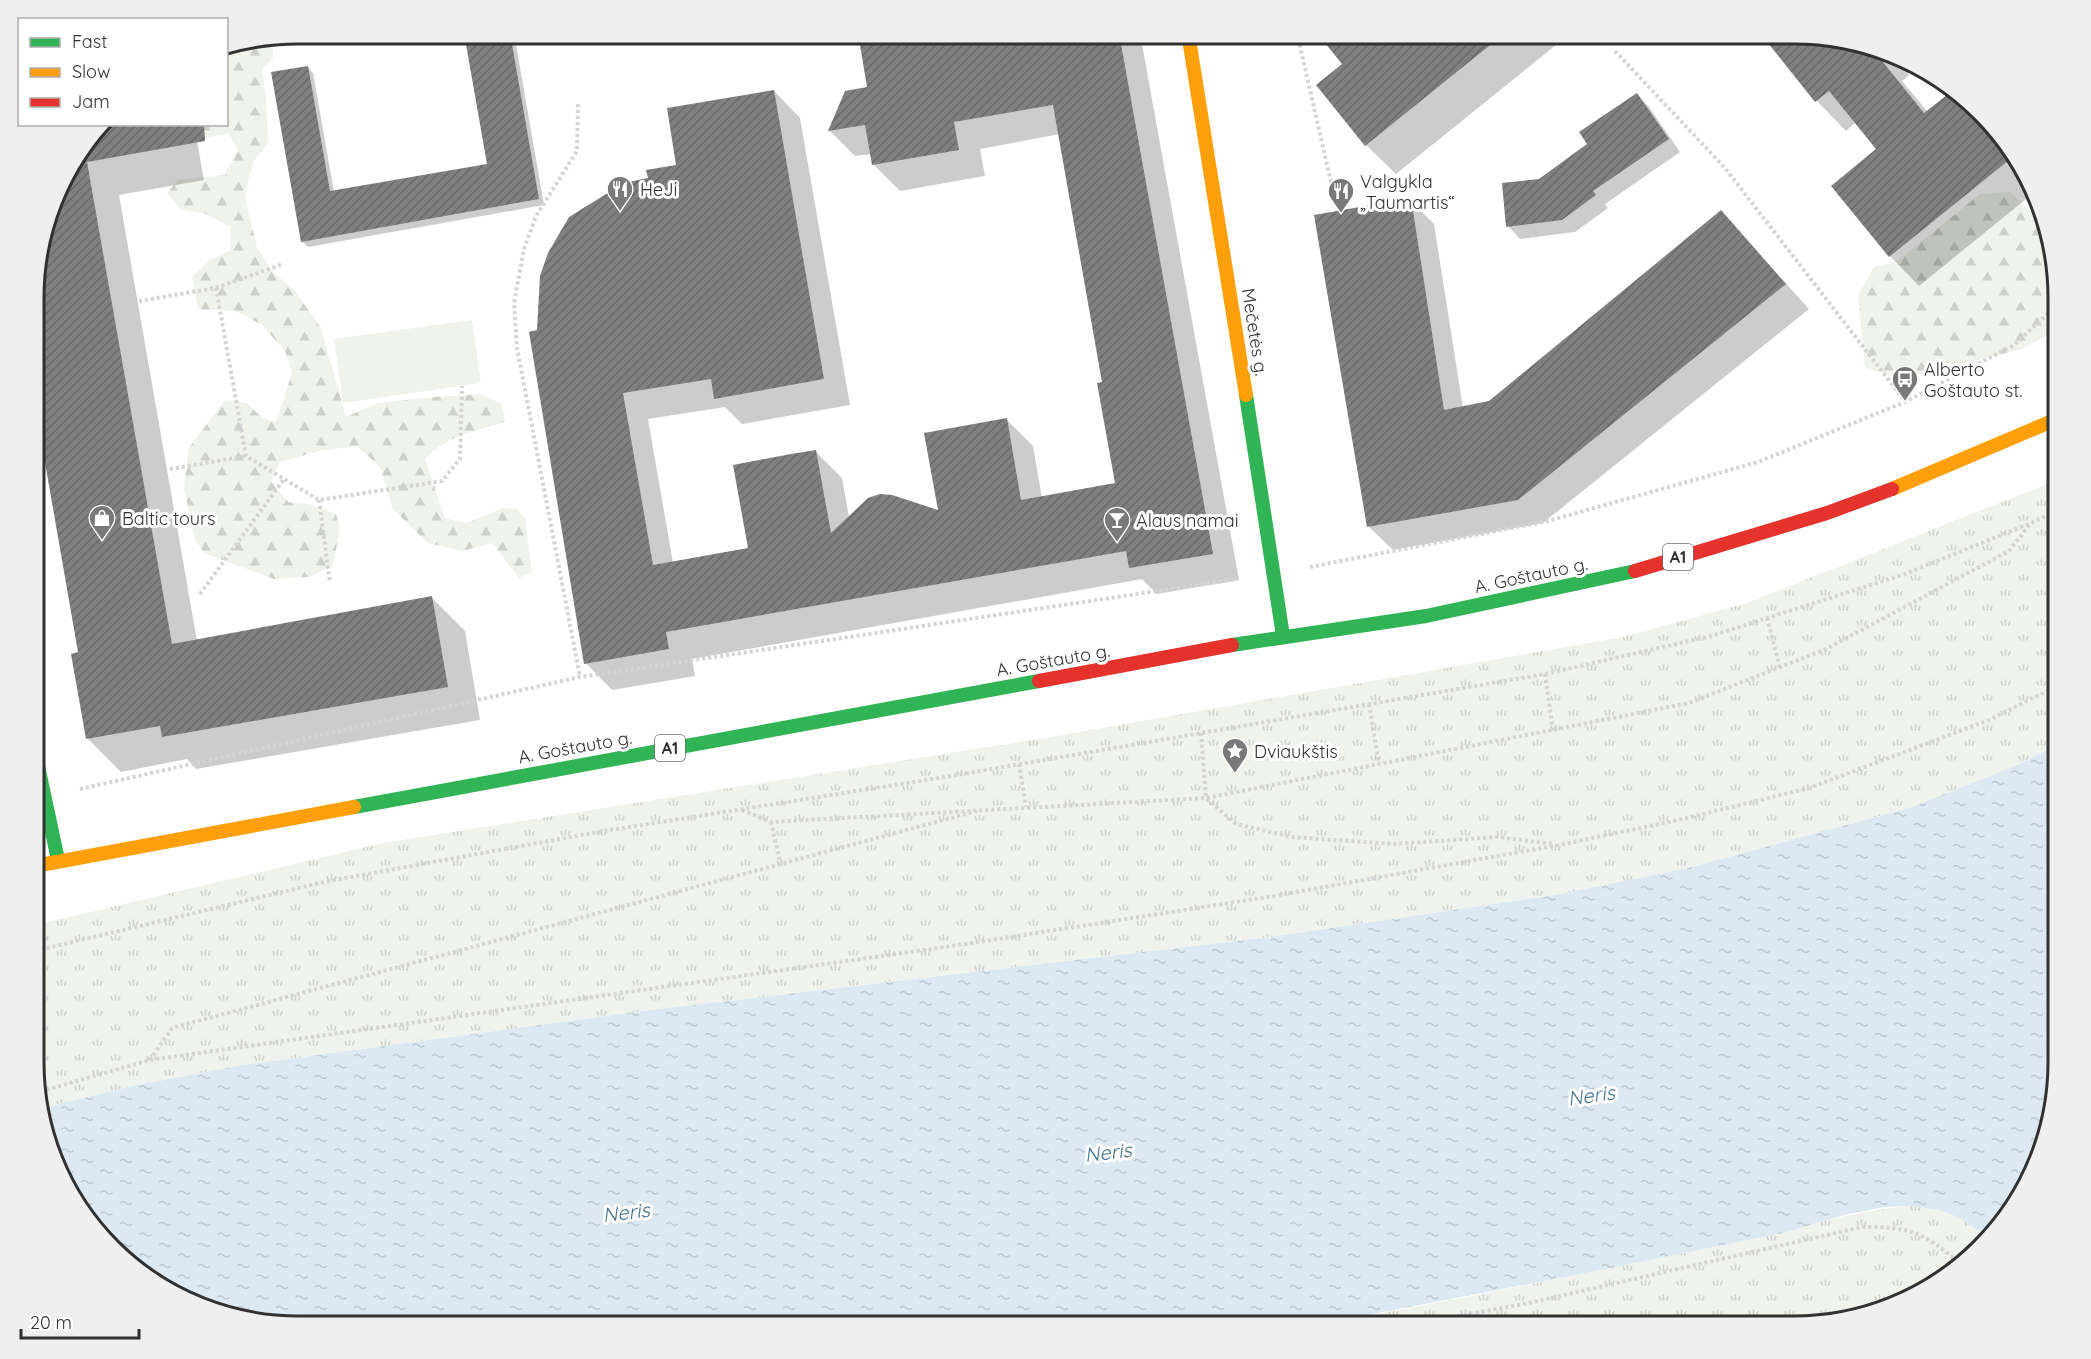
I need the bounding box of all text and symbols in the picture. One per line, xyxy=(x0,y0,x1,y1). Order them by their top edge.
legend xyxy=(18,18,228,126)
text: Fast xyxy=(72,30,107,53)
text: Slow xyxy=(72,60,110,83)
text: Jam xyxy=(72,90,110,113)
place label: Valgykla „Taumartis“ xyxy=(1360,170,1455,214)
restaurant icon: HeJi xyxy=(605,174,635,212)
restaurant icon: Valgykla „Taumartis“ xyxy=(1326,176,1356,214)
place label: HeJi xyxy=(640,178,677,201)
street label: Mečetės g. xyxy=(1237,286,1273,378)
place label: Alberto Goštauto st. xyxy=(1924,358,2023,402)
bus stop icon: Alberto Goštauto st. xyxy=(1890,364,1920,402)
shop icon: Baltic tours xyxy=(87,503,117,541)
bar icon: Alaus namai xyxy=(1102,505,1132,543)
place label: Baltic tours xyxy=(122,507,215,530)
place label: Alaus namai xyxy=(1136,509,1239,532)
road number: A1 xyxy=(1663,544,1693,570)
street label: A. Goštauto g. xyxy=(1472,552,1590,598)
street label: A. Goštauto g. xyxy=(994,639,1112,681)
street label: A. Goštauto g. xyxy=(516,726,634,768)
road number: A1 xyxy=(655,735,685,761)
place icon: Dviaukštis xyxy=(1220,736,1250,774)
place label: Dviaukštis xyxy=(1254,740,1338,763)
water label: Neris xyxy=(1566,1079,1618,1111)
water label: Neris xyxy=(1083,1137,1135,1167)
water label: Neris xyxy=(601,1197,653,1227)
scale bar xyxy=(21,1302,140,1340)
text: 20 m xyxy=(30,1311,72,1334)

